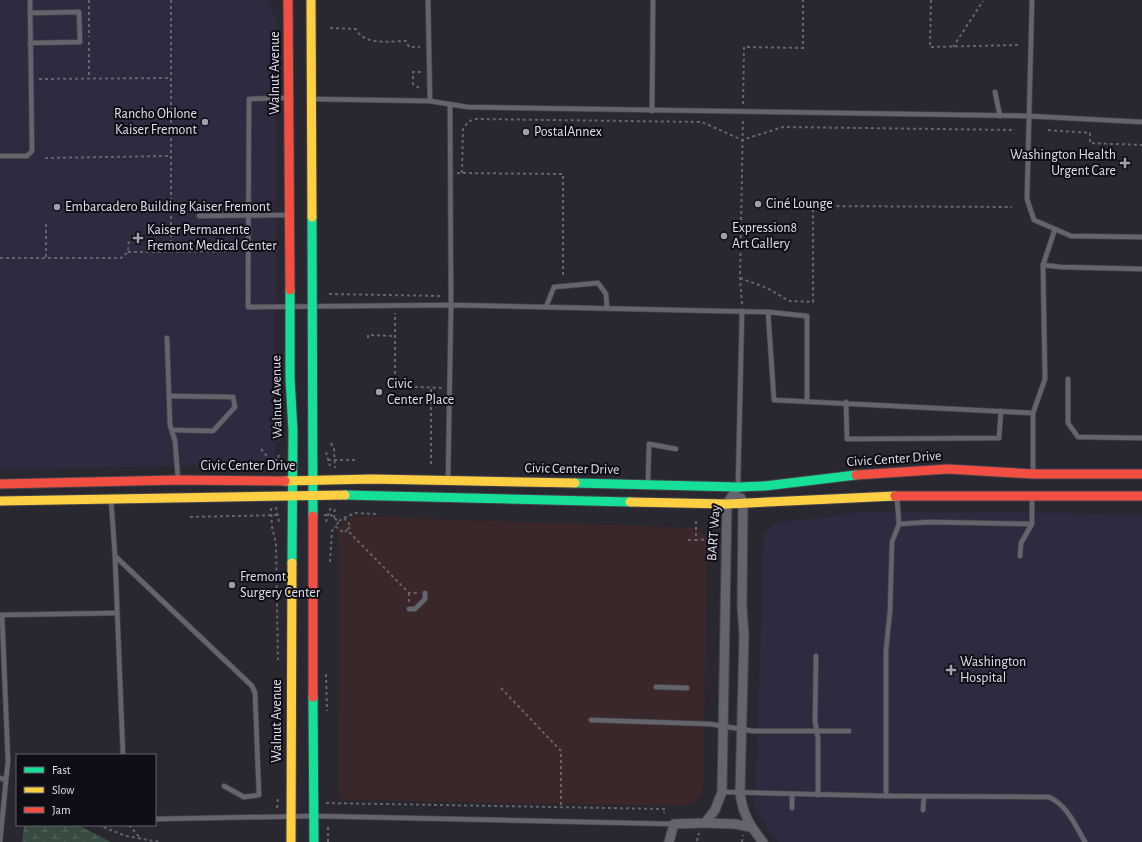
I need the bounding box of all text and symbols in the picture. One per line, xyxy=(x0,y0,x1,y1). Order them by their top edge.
street label: Walnut Avenue xyxy=(268,31,282,115)
place label: Rancho Ohlone Kaiser Fremont xyxy=(114,107,198,137)
marker: Rancho Ohlone Kaiser Fremont xyxy=(200,117,210,127)
place label: PostalAnnex xyxy=(534,125,602,139)
marker: PostalAnnex xyxy=(521,127,531,137)
place label: Washington Health Urgent Care xyxy=(1010,148,1116,178)
marker: Washington Health Urgent Care xyxy=(1119,157,1131,169)
place label: Ciné Lounge xyxy=(766,197,833,211)
marker: Ciné Lounge xyxy=(753,199,763,209)
place label: Embarcadero Building Kaiser Fremont xyxy=(65,200,271,214)
marker: Embarcadero Building Kaiser Fremont xyxy=(52,202,62,212)
place label: Expression8 Art Gallery xyxy=(732,221,797,251)
place label: Kaiser Permanente Fremont Medical Center xyxy=(147,223,277,253)
marker: Expression8 Art Gallery xyxy=(719,231,729,241)
marker: Kaiser Permanente Fremont Medical Center xyxy=(132,232,144,244)
street label: Walnut Avenue xyxy=(269,355,285,439)
place label: Civic Center Place xyxy=(387,377,454,407)
marker: Civic Center Place xyxy=(374,387,384,397)
street label: Civic Center Drive xyxy=(846,449,942,469)
street label: Civic Center Drive xyxy=(200,459,296,473)
street label: Civic Center Drive xyxy=(524,461,620,477)
street label: BART Way xyxy=(705,505,723,561)
place label: Fremont Surgery Center xyxy=(240,570,321,600)
marker: Fremont Surgery Center xyxy=(227,580,237,590)
place label: Washington Hospital xyxy=(960,655,1026,685)
marker: Washington Hospital xyxy=(945,664,957,676)
street label: Walnut Avenue xyxy=(270,679,284,763)
legend xyxy=(16,754,156,826)
text: Fast xyxy=(52,764,71,776)
text: Slow xyxy=(52,784,74,796)
text: Jam xyxy=(52,804,71,816)

